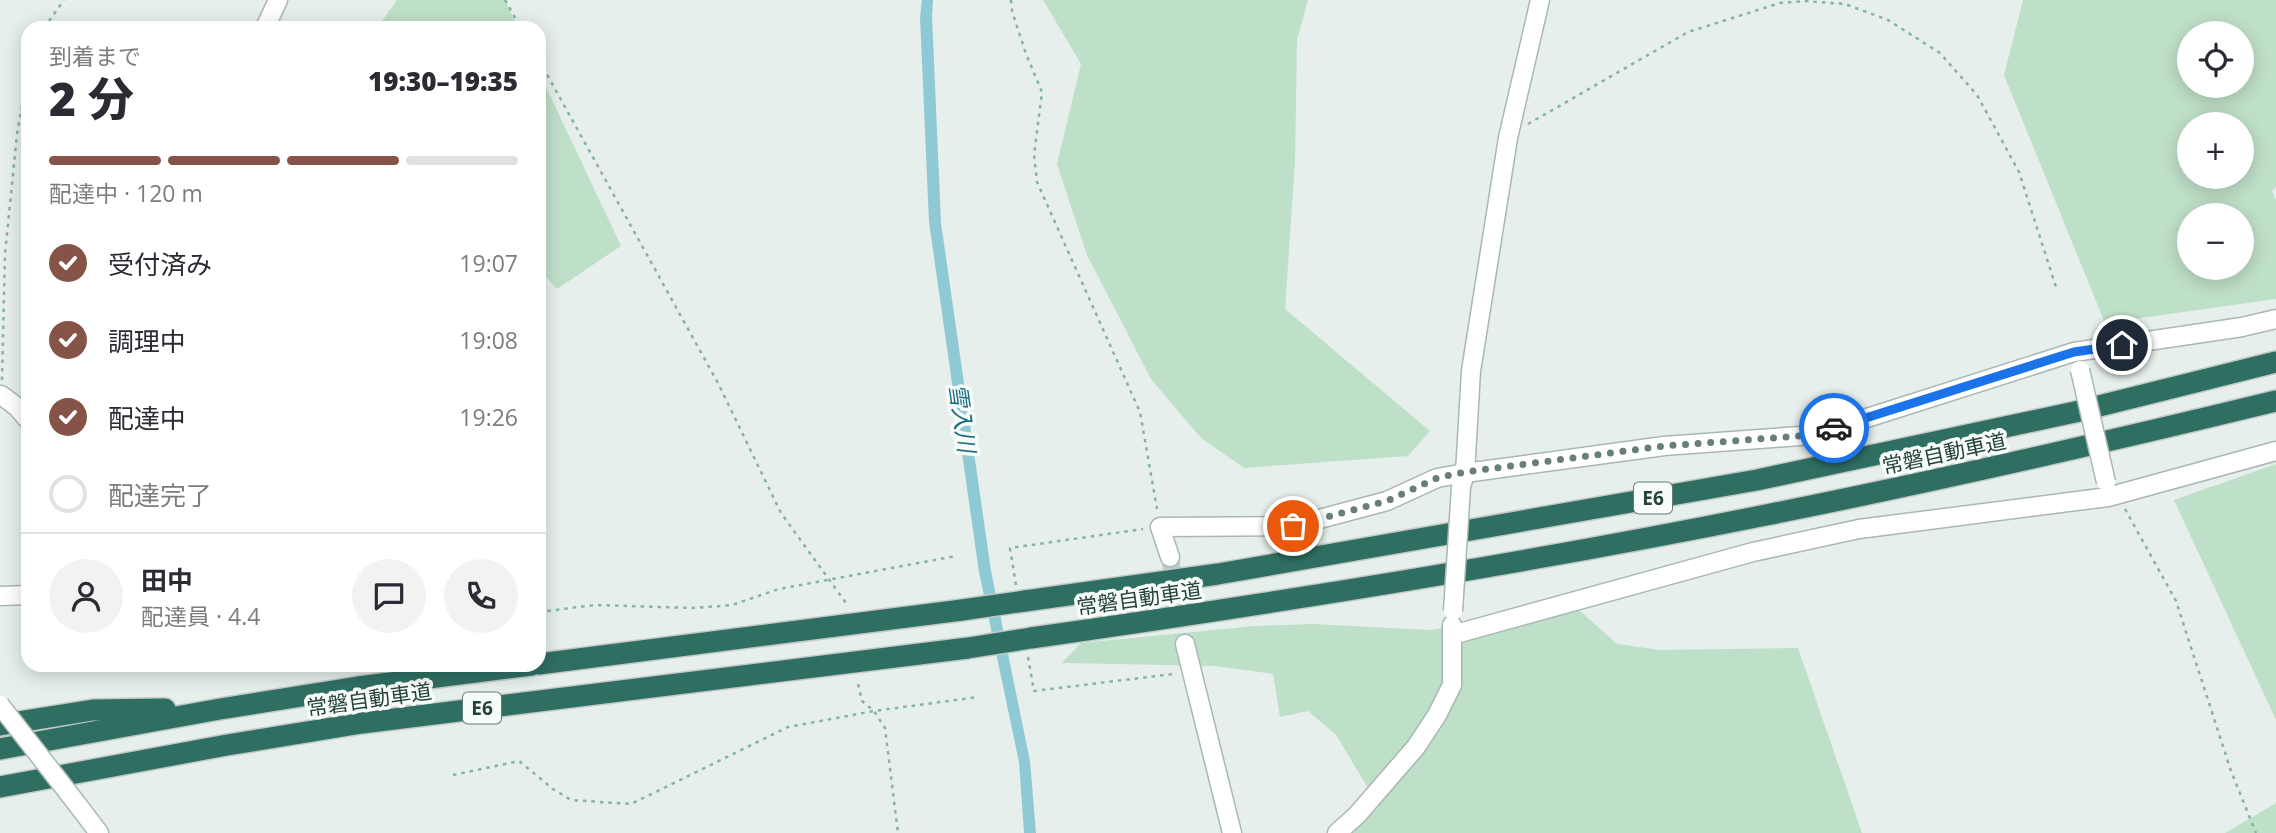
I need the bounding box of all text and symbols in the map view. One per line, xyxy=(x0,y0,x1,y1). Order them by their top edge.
map controls xyxy=(2177,21,2254,280)
button: locate xyxy=(2177,21,2254,98)
text: 到着まで xyxy=(49,40,141,72)
text: 19:30–19:35 xyxy=(368,63,518,99)
text: 2 分 xyxy=(49,67,134,129)
button: + xyxy=(2177,112,2254,189)
text: 配達中 · 120 m xyxy=(49,177,203,209)
button: − xyxy=(2177,203,2254,280)
icon: check xyxy=(49,244,87,282)
text: 受付済み xyxy=(108,246,212,282)
text: 19:07 xyxy=(459,247,518,279)
pin xyxy=(2092,315,2152,375)
icon: check xyxy=(49,321,87,359)
text: 調理中 xyxy=(108,323,186,359)
text: 19:08 xyxy=(459,324,518,356)
icon: home xyxy=(2103,326,2141,364)
water label: 雪入川 xyxy=(942,382,984,457)
courier xyxy=(1799,393,1869,463)
icon: check xyxy=(49,398,87,436)
text: 配達中 xyxy=(108,400,186,436)
text: 19:26 xyxy=(459,401,518,433)
icon: car xyxy=(1815,409,1853,447)
street label: 常磐自動車道 xyxy=(1879,426,2009,480)
text: 配達完了 xyxy=(108,477,212,513)
road number: E6 xyxy=(1634,482,1672,513)
pin xyxy=(1263,496,1323,556)
icon: bag xyxy=(1274,507,1312,545)
button: person xyxy=(49,559,123,633)
button: chat xyxy=(352,559,426,633)
button: phone xyxy=(444,559,518,633)
text: 田中 xyxy=(141,562,193,598)
street label: 常磐自動車道 xyxy=(1075,575,1203,621)
text: 配達員 · 4.4 xyxy=(141,600,260,632)
street label: 常磐自動車道 xyxy=(305,676,433,722)
road number: E6 xyxy=(463,692,501,723)

